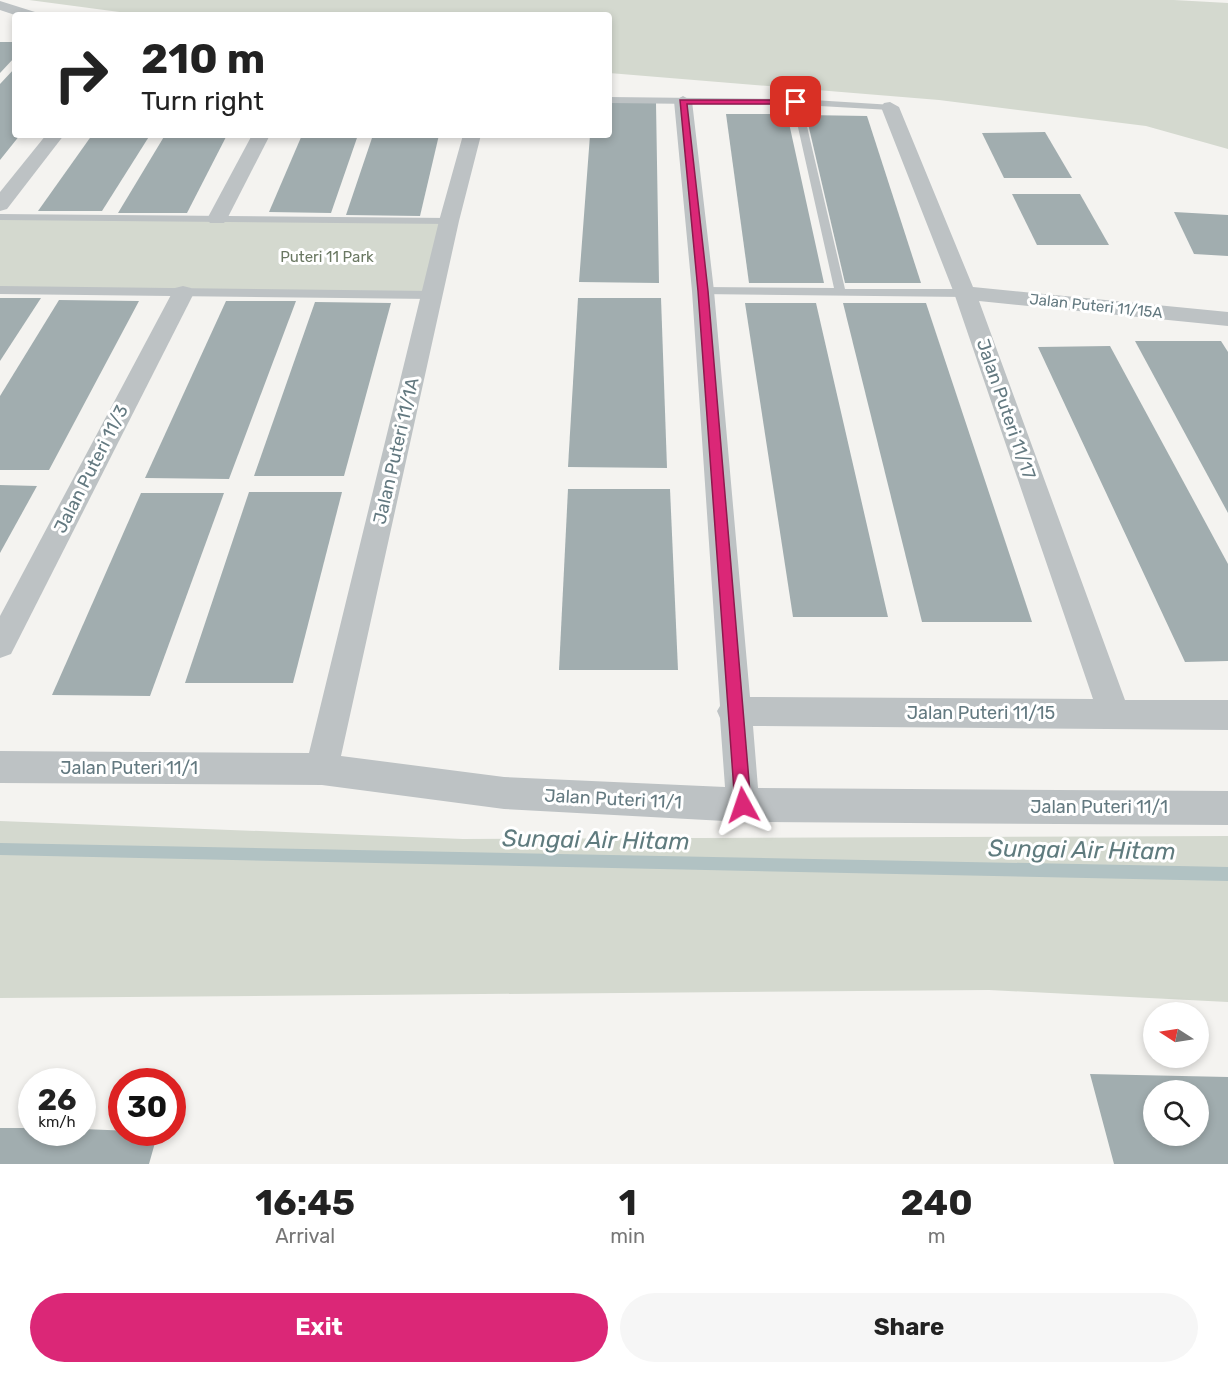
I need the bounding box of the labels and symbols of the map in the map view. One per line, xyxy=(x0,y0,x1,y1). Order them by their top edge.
pin xyxy=(770,76,821,127)
park label: Puteri 11 Park xyxy=(280,248,374,266)
street label: Jalan Puteri 11/15A xyxy=(1029,290,1163,322)
street label: Jalan Puteri 11/17 xyxy=(972,336,1040,482)
street label: Jalan Puteri 11/1A xyxy=(368,376,424,526)
street label: Jalan Puteri 11/3 xyxy=(49,401,133,537)
street label: Jalan Puteri 11/15 xyxy=(907,702,1055,724)
street label: Jalan Puteri 11/1 xyxy=(60,757,198,779)
position arrow xyxy=(711,773,775,837)
street label: Jalan Puteri 11/1 xyxy=(544,784,682,814)
street label: Jalan Puteri 11/1 xyxy=(1030,796,1168,818)
water label: Sungai Air Hitam xyxy=(502,824,690,856)
water label: Sungai Air Hitam xyxy=(988,834,1176,866)
north arrow xyxy=(1143,1002,1209,1068)
speed limit sign: 30 xyxy=(108,1068,186,1146)

